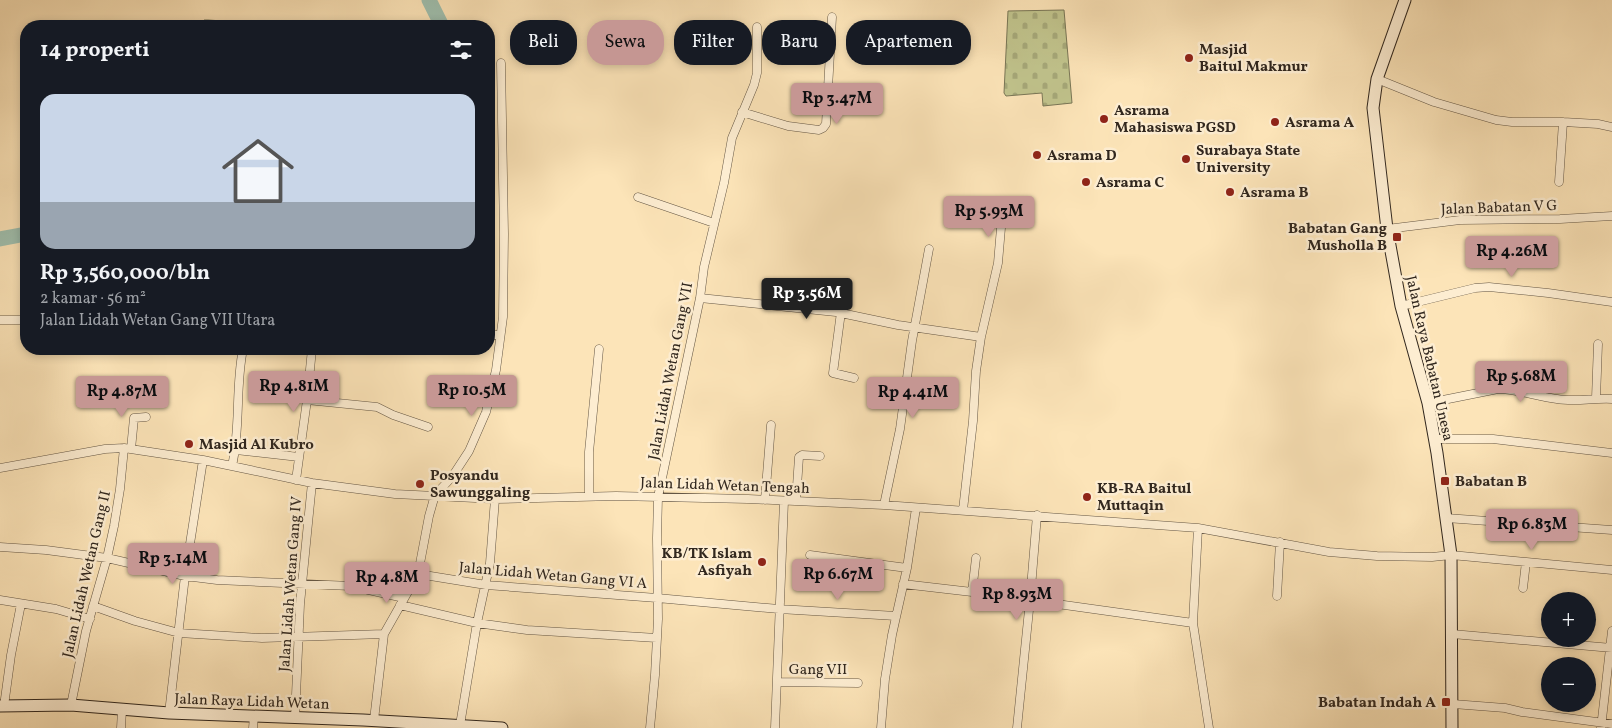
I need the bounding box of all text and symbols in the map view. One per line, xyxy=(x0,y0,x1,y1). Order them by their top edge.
chip: Beli xyxy=(510,20,577,65)
chip: Sewa xyxy=(587,20,664,65)
chip: Filter xyxy=(674,20,752,65)
chip: Baru xyxy=(762,20,836,65)
chip: Apartemen xyxy=(846,20,971,65)
text: 14 properti xyxy=(40,36,150,65)
icon: filters xyxy=(447,36,475,64)
place label: Masjid Baitul Makmur xyxy=(1199,40,1308,78)
marker: Masjid Baitul Makmur xyxy=(1183,52,1195,64)
pin: Rp 3.47M xyxy=(785,82,889,125)
text: Rp 3.47M xyxy=(802,88,872,110)
place label: Asrama Mahasiswa PGSD xyxy=(1114,101,1236,139)
marker: Asrama Mahasiswa PGSD xyxy=(1098,113,1110,125)
place label: Asrama A xyxy=(1285,113,1354,134)
marker: Asrama A xyxy=(1269,116,1281,128)
icon: home xyxy=(213,126,303,216)
place label: Surabaya State University xyxy=(1196,141,1301,179)
place label: Asrama D xyxy=(1047,146,1116,167)
marker: Asrama D xyxy=(1031,149,1043,161)
marker: Surabaya State University xyxy=(1180,153,1192,165)
place label: Asrama C xyxy=(1096,173,1164,194)
marker: Asrama C xyxy=(1080,176,1092,188)
place label: Asrama B xyxy=(1240,183,1309,204)
marker: Asrama B xyxy=(1224,186,1236,198)
pin: Rp 5.93M xyxy=(937,196,1041,238)
street label: Jalan Babatan V G xyxy=(1440,196,1558,221)
text: Rp 5.93M xyxy=(954,201,1024,223)
place label: Babatan Gang Musholla B xyxy=(1288,219,1387,257)
marker: Babatan Gang Musholla B xyxy=(1391,231,1403,243)
pin: Rp 4.26M xyxy=(1460,236,1564,278)
text: Rp 4.26M xyxy=(1476,241,1548,263)
text: Rp 3,560,000/bln xyxy=(40,259,210,288)
street label: Jalan Raya Babatan Unesa xyxy=(1399,274,1458,443)
pin: Rp 3.56M xyxy=(755,278,859,320)
street label: Jalan Lidah Wetan Gang VII xyxy=(644,281,699,462)
text: Rp 3.56M xyxy=(772,283,842,305)
text: 2 kamar · 56 m² xyxy=(40,288,146,310)
text: Jalan Lidah Wetan Gang VII Utara xyxy=(40,310,275,332)
pin: Rp 5.68M xyxy=(1469,360,1573,403)
text: Rp 5.68M xyxy=(1486,366,1556,388)
pin: Rp 4.81M xyxy=(242,370,346,413)
pin: Rp 10.5M xyxy=(420,374,524,417)
pin: Rp 4.87M xyxy=(70,376,174,418)
text: Rp 4.81M xyxy=(259,376,329,398)
pin: Rp 4.41M xyxy=(861,376,965,419)
text: Rp 10.5M xyxy=(438,380,506,402)
text: Rp 4.87M xyxy=(87,381,157,403)
text: Rp 4.41M xyxy=(878,382,948,404)
place label: Masjid Al Kubro xyxy=(199,435,314,456)
marker: Masjid Al Kubro xyxy=(183,438,195,450)
place label: Posyandu Sawunggaling xyxy=(430,466,530,504)
place label: Babatan B xyxy=(1455,472,1527,493)
street label: Jalan Lidah Wetan Tengah xyxy=(640,473,810,500)
marker: Babatan B xyxy=(1439,475,1451,487)
marker: Posyandu Sawunggaling xyxy=(414,478,426,490)
place label: KB-RA Baitul Muttaqin xyxy=(1097,479,1191,517)
street label: Jalan Lidah Wetan Gang II xyxy=(58,489,117,660)
marker: KB-RA Baitul Muttaqin xyxy=(1081,491,1093,503)
street label: Jalan Lidah Wetan Gang IV xyxy=(275,496,308,673)
pin: Rp 6.83M xyxy=(1480,508,1584,551)
text: Rp 6.83M xyxy=(1497,514,1567,536)
pin: Rp 3.14M xyxy=(121,542,225,585)
place label: KB/TK Islam Asfiyah xyxy=(662,544,752,582)
text: Rp 3.14M xyxy=(139,548,207,570)
marker: KB/TK Islam Asfiyah xyxy=(756,556,768,568)
street label: Jalan Lidah Wetan Gang VI A xyxy=(458,558,648,595)
pin: Rp 6.67M xyxy=(786,558,890,601)
pin: Rp 4.8M xyxy=(341,562,433,604)
text: Rp 6.67M xyxy=(803,564,873,586)
text: Rp 4.8M xyxy=(356,567,418,589)
pin: Rp 8.93M xyxy=(965,578,1069,621)
text: Rp 8.93M xyxy=(982,584,1052,606)
map controls xyxy=(1541,592,1596,712)
button: + xyxy=(1541,592,1596,647)
button: − xyxy=(1541,657,1596,712)
street label: Gang VII xyxy=(789,660,847,681)
street label: Jalan Raya Lidah Wetan xyxy=(174,689,330,716)
place label: Babatan Indah A xyxy=(1318,693,1436,714)
marker: Babatan Indah A xyxy=(1440,696,1452,708)

